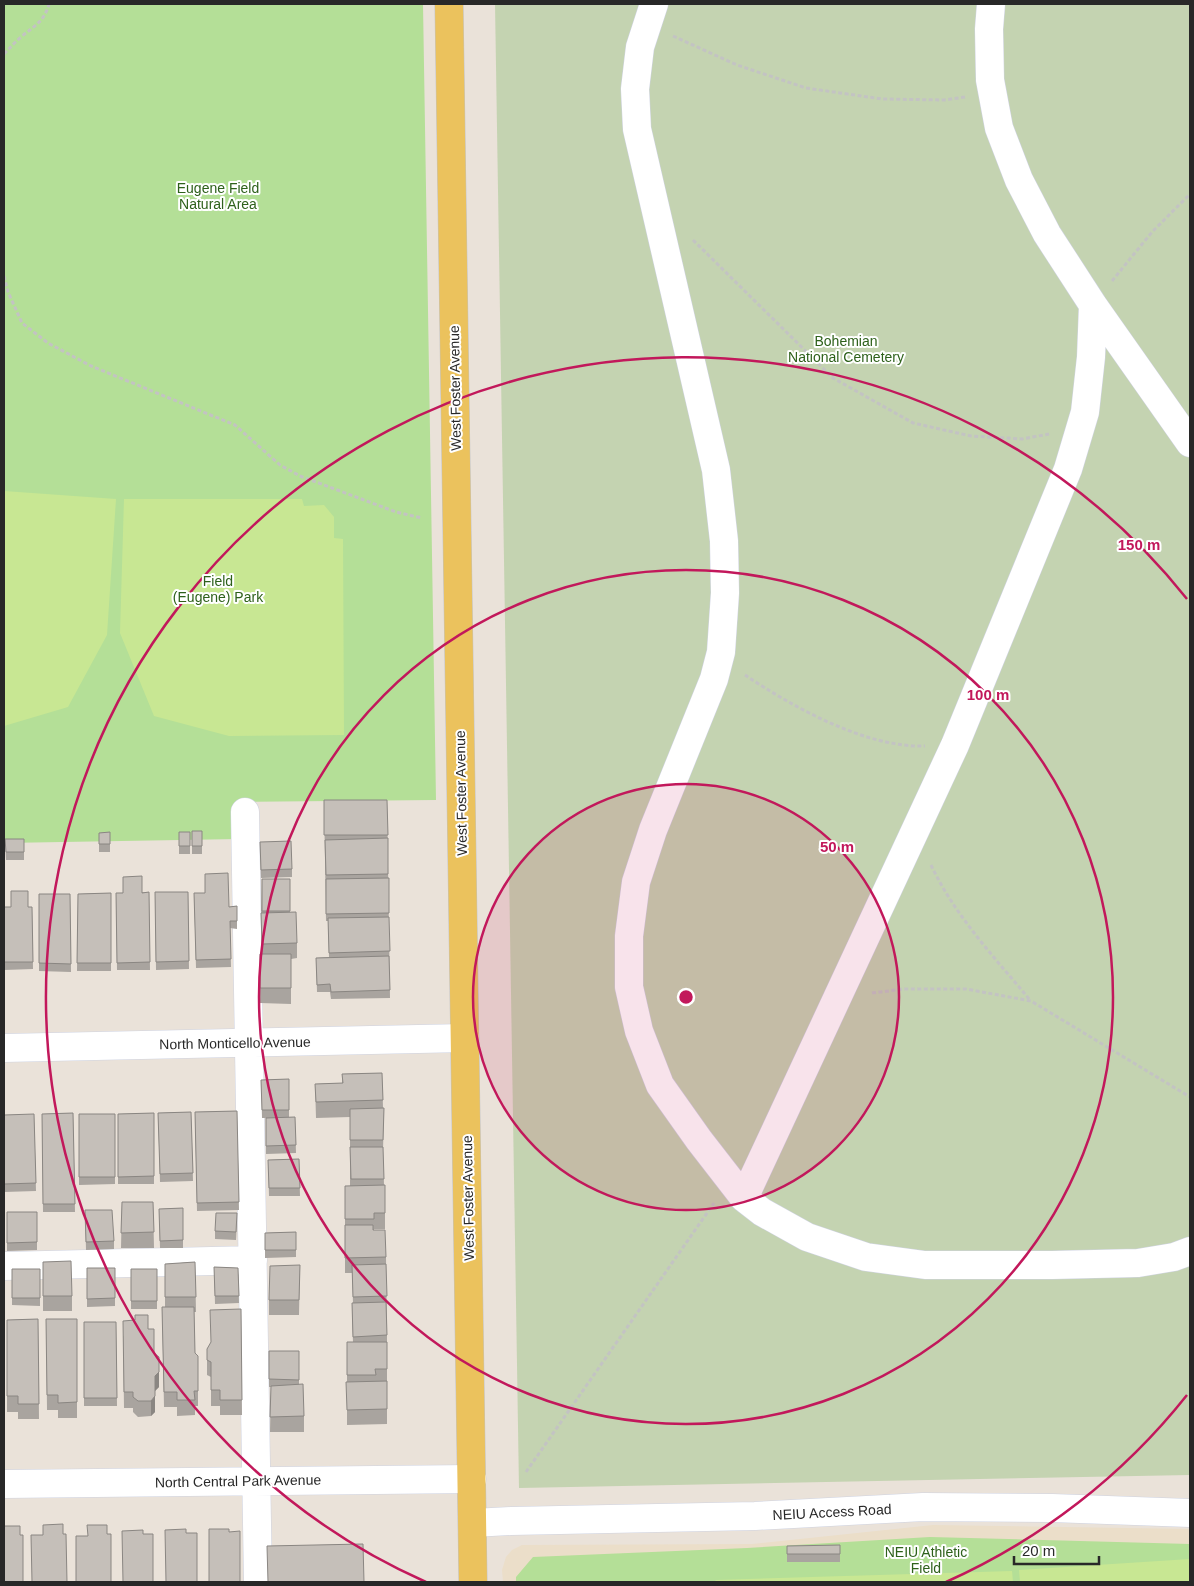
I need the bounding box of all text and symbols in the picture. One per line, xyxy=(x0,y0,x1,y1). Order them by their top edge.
park label: Eugene Field Natural Area xyxy=(177,180,259,212)
street label: West Foster Avenue xyxy=(446,325,464,451)
park label: Bohemian National Cemetery xyxy=(788,333,904,365)
text: 150 m xyxy=(1118,536,1160,553)
park label: Field (Eugene) Park xyxy=(173,573,264,605)
text: 100 m xyxy=(967,686,1009,703)
street label: West Foster Avenue xyxy=(452,730,470,856)
text: 50 m xyxy=(820,838,854,855)
centre of rings xyxy=(677,988,695,1006)
street label: North Monticello Avenue xyxy=(159,1034,311,1052)
street label: West Foster Avenue xyxy=(459,1135,477,1261)
street label: North Central Park Avenue xyxy=(155,1472,321,1490)
street label: NEIU Access Road xyxy=(772,1501,892,1523)
scale bar xyxy=(1014,1534,1099,1566)
text: 20 m xyxy=(1022,1542,1055,1559)
park label: NEIU Athletic Field xyxy=(885,1544,967,1576)

